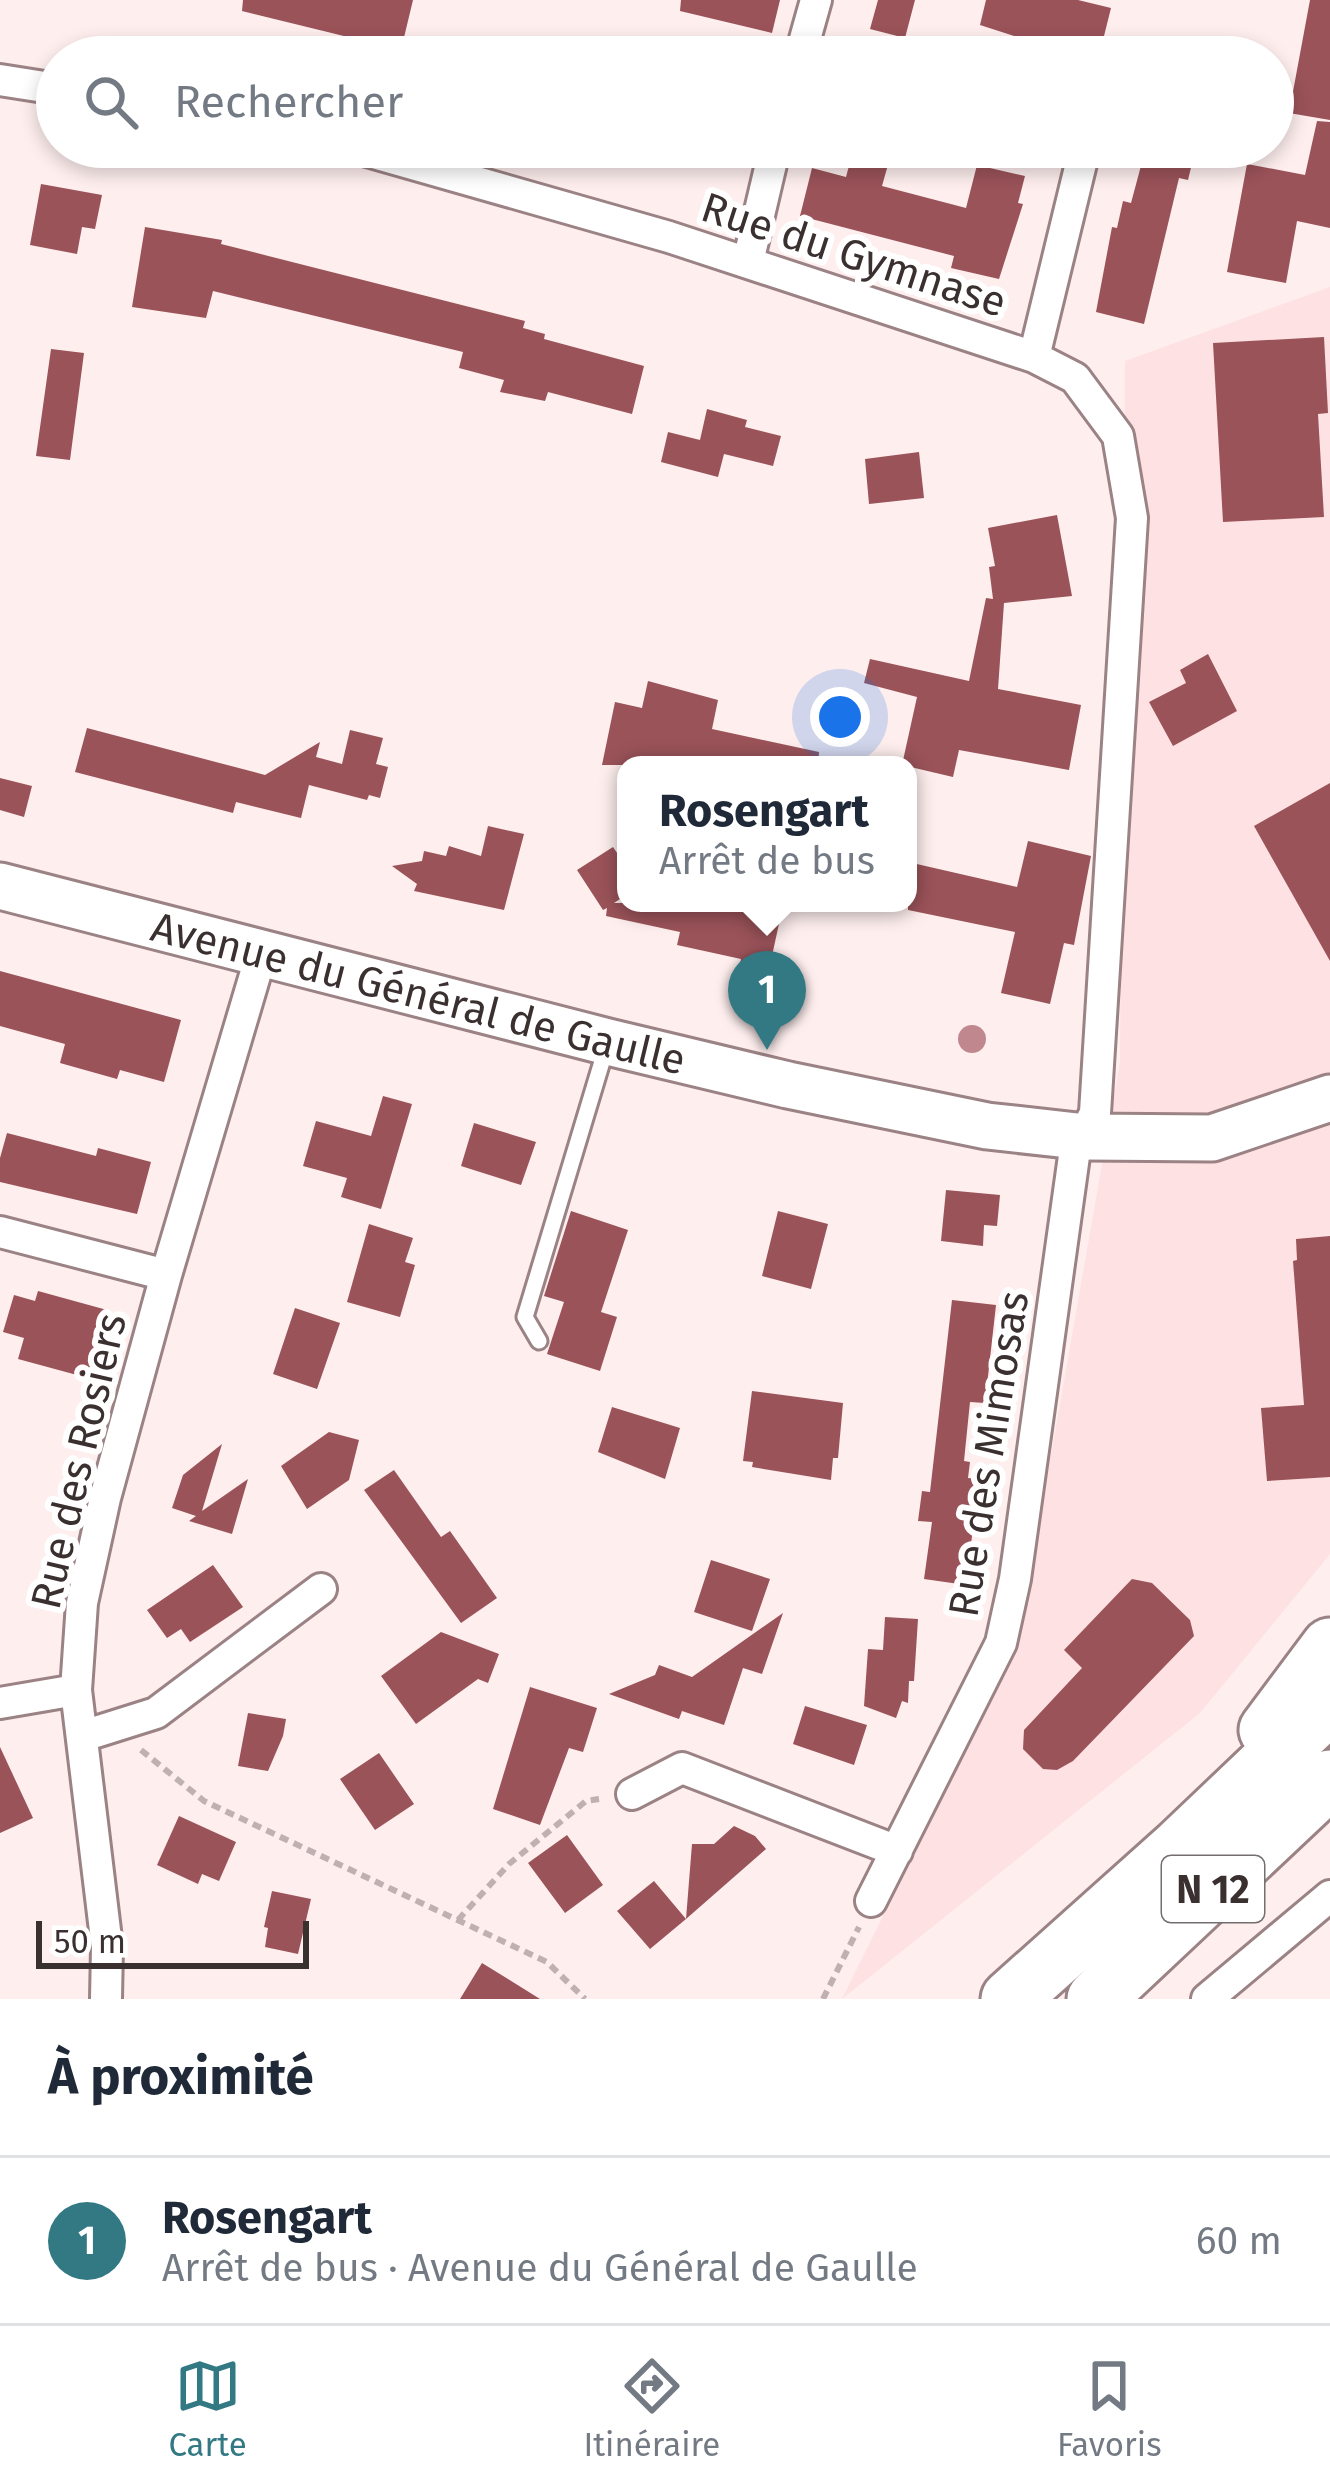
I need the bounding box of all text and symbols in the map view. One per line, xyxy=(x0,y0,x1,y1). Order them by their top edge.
search box xyxy=(36,36,1294,168)
icon: search xyxy=(78,69,144,135)
text: Rechercher xyxy=(174,75,403,129)
street label: Rue du Gymnase xyxy=(695,182,1012,328)
your location xyxy=(810,687,870,747)
popup xyxy=(617,756,917,912)
text: Rosengart xyxy=(659,784,869,838)
text: Arrêt de bus xyxy=(659,838,875,884)
street label: Avenue du Général de Gaulle xyxy=(146,902,690,1086)
pin: 1 xyxy=(728,951,806,1050)
street label: Rue des Mimosas xyxy=(939,1288,1039,1620)
street label: Rue des Rosiers xyxy=(21,1309,137,1614)
road number: N 12 xyxy=(1162,1856,1264,1922)
scale bar xyxy=(36,1915,309,1968)
text: 50 m xyxy=(54,1922,126,1962)
text: À proximité xyxy=(48,2046,314,2108)
text: Rosengart xyxy=(162,2191,372,2245)
text: 1 xyxy=(78,2218,96,2264)
text: 60 m xyxy=(1196,2218,1282,2264)
text: Arrêt de bus · Avenue du Général de Gaulle xyxy=(162,2245,918,2291)
tab: Carte xyxy=(168,2353,247,2465)
tab: Itinéraire xyxy=(583,2353,720,2465)
tab: Favoris xyxy=(1057,2353,1162,2465)

